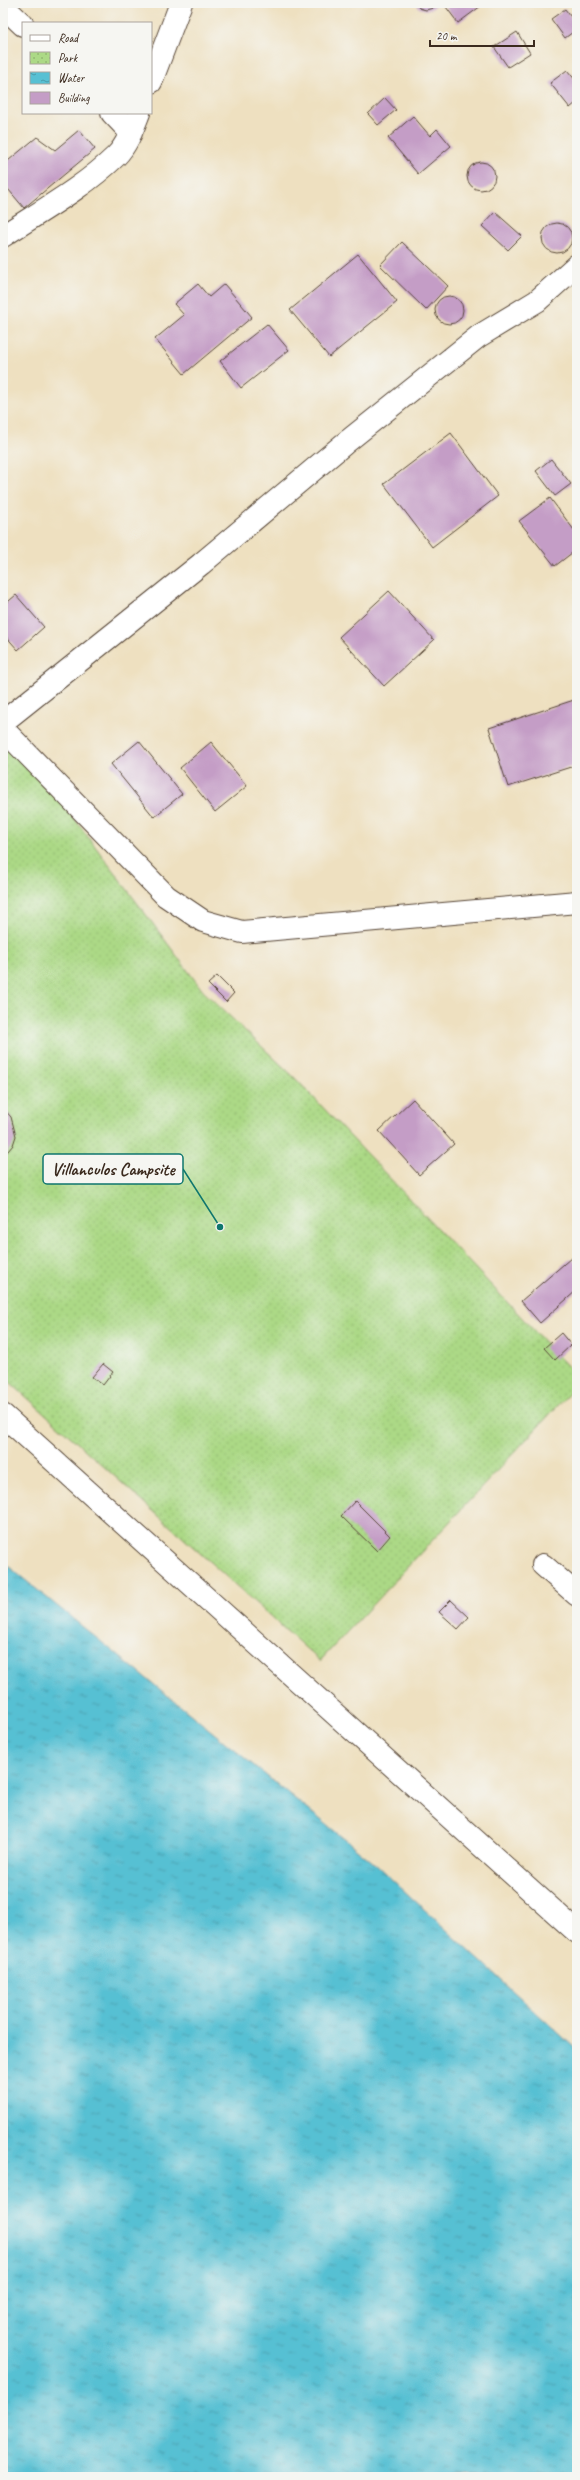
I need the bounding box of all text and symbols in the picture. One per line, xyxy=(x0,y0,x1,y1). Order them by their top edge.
legend xyxy=(22,22,152,114)
scale bar xyxy=(430,22,534,48)
text: 20 m xyxy=(436,28,458,44)
text: Road xyxy=(58,30,80,46)
text: Park xyxy=(58,50,79,66)
text: Water xyxy=(58,70,86,86)
text: Building xyxy=(58,90,90,106)
callout: Villanculos Campsite xyxy=(43,1154,183,1184)
text: Villanculos Campsite xyxy=(52,1158,176,1180)

